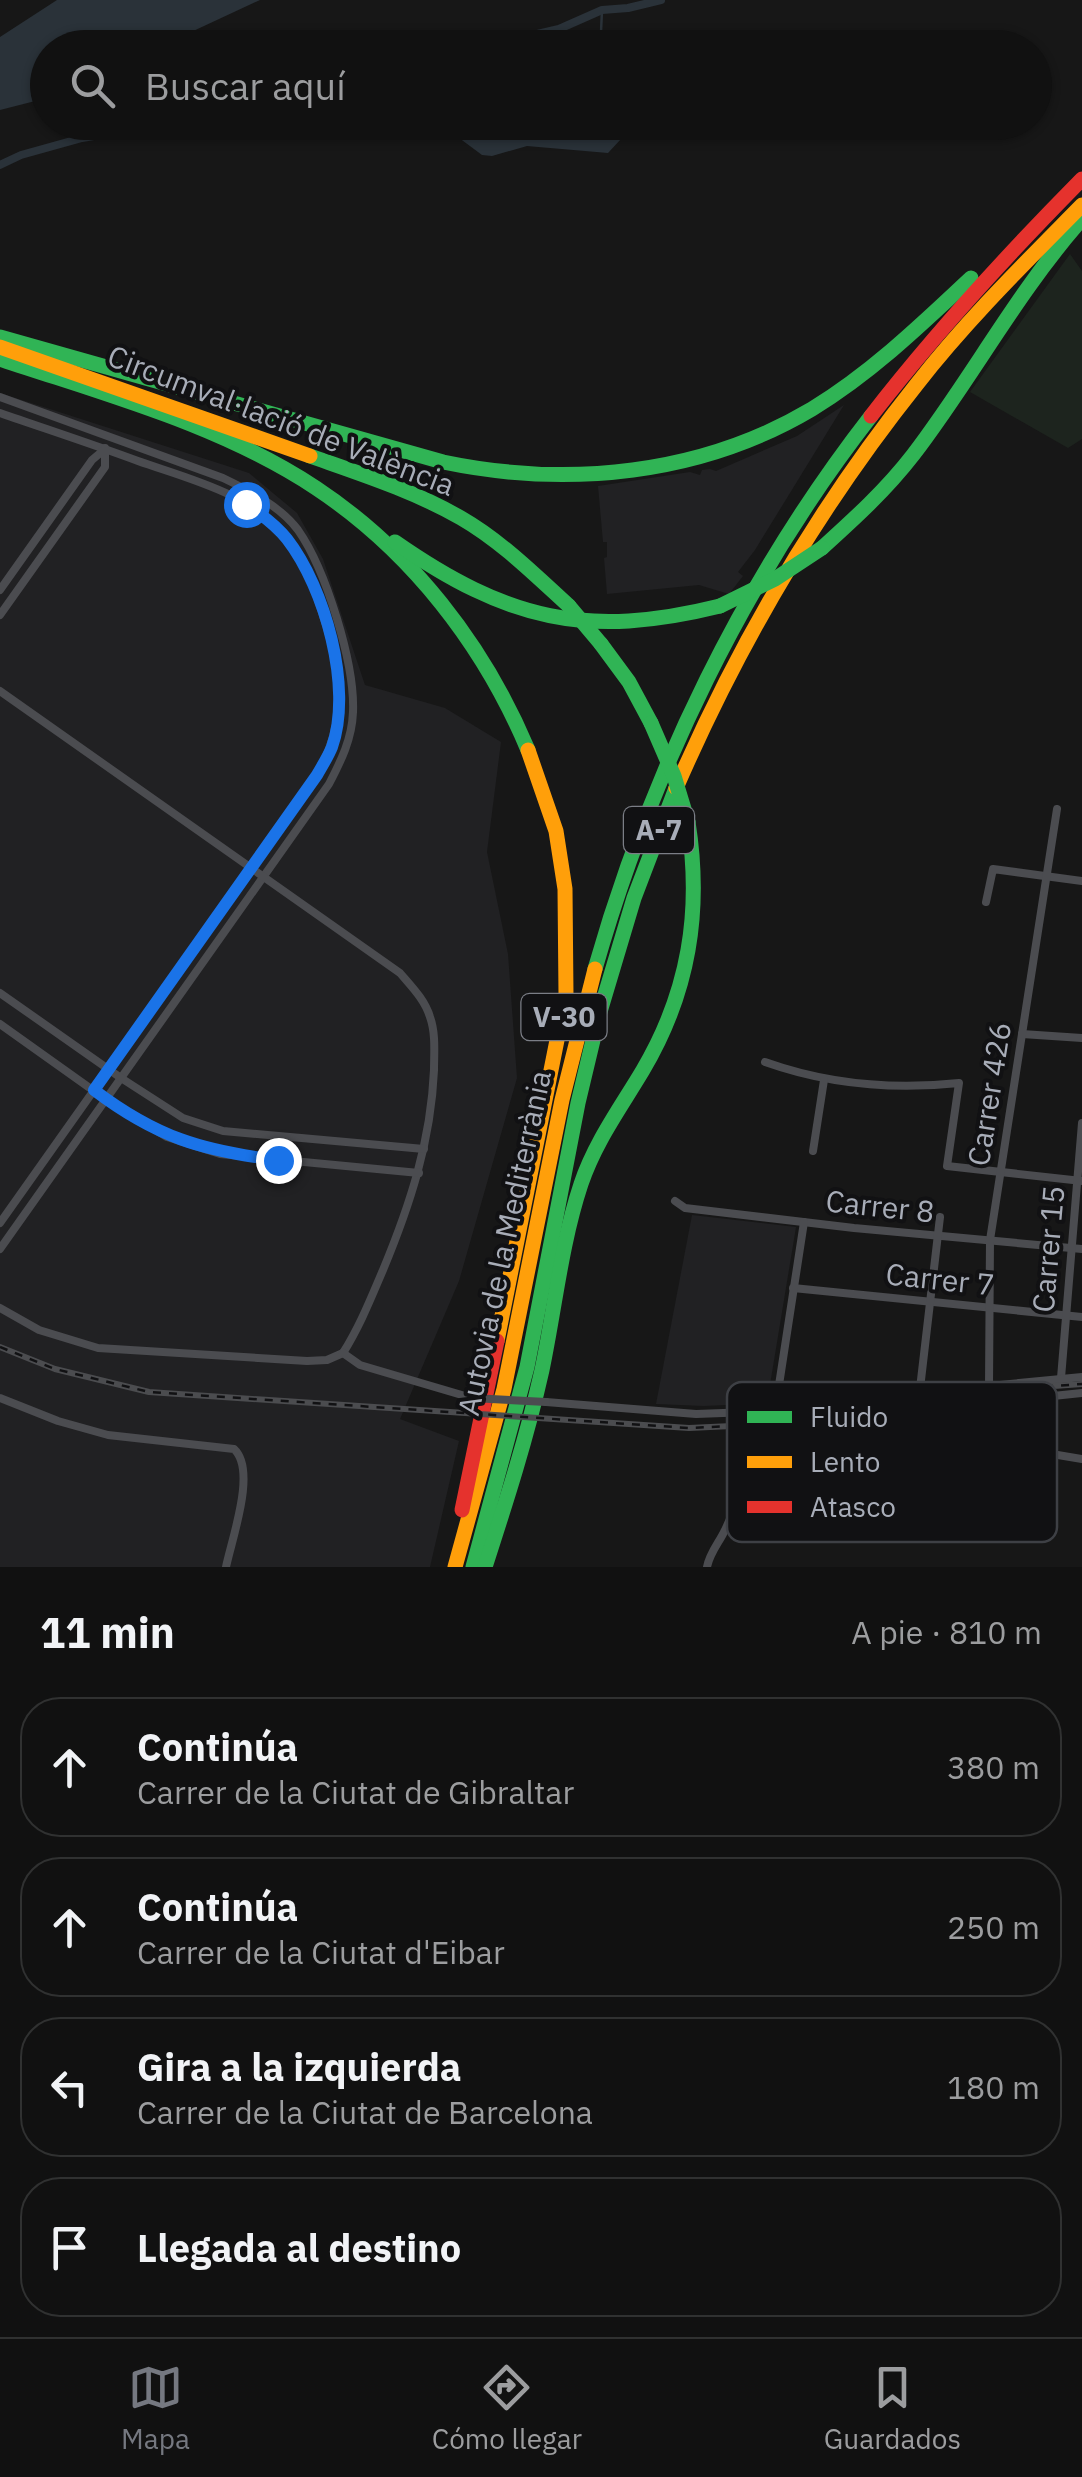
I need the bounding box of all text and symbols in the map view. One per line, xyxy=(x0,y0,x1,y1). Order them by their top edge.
search box xyxy=(30,30,1052,140)
icon: search xyxy=(65,58,120,113)
text: Buscar aquí xyxy=(145,61,346,110)
street label: Circumval·lació de València xyxy=(102,335,461,504)
route start xyxy=(224,482,270,528)
road number: A-7 xyxy=(624,807,694,853)
road number: V-30 xyxy=(522,994,606,1040)
street label: Carrer 426 xyxy=(958,1019,1019,1168)
street label: Autovia de la Mediterrània xyxy=(448,1067,559,1419)
route end xyxy=(256,1138,302,1184)
street label: Carrer 8 xyxy=(824,1180,936,1231)
street label: Carrer 15 xyxy=(1023,1184,1072,1314)
street label: Carrer 7 xyxy=(884,1253,996,1304)
legend xyxy=(727,1382,1057,1542)
text: Fluido xyxy=(810,1398,888,1435)
text: Lento xyxy=(810,1443,880,1480)
text: Atasco xyxy=(810,1488,896,1525)
text: 11 min xyxy=(40,1605,175,1660)
text: A pie · 810 m xyxy=(851,1611,1042,1653)
text: Continúa xyxy=(137,1722,298,1771)
icon: ahead xyxy=(42,1740,97,1795)
text: 380 m xyxy=(947,1746,1040,1788)
text: Carrer de la Ciutat de Gibraltar xyxy=(137,1771,574,1813)
text: Continúa xyxy=(137,1882,298,1931)
icon: ahead xyxy=(42,1900,97,1955)
text: 250 m xyxy=(947,1906,1040,1948)
text: Carrer de la Ciutat d'Eibar xyxy=(137,1931,505,1973)
text: Gira a la izquierda xyxy=(137,2042,461,2091)
icon: left xyxy=(42,2060,97,2115)
text: 180 m xyxy=(947,2066,1040,2108)
text: Carrer de la Ciutat de Barcelona xyxy=(137,2091,593,2133)
icon: arrive xyxy=(42,2220,97,2275)
text: Llegada al destino xyxy=(137,2223,461,2272)
tab: Mapa xyxy=(121,2360,190,2457)
tab: Cómo llegar xyxy=(432,2360,582,2457)
tab: Guardados xyxy=(824,2360,961,2457)

